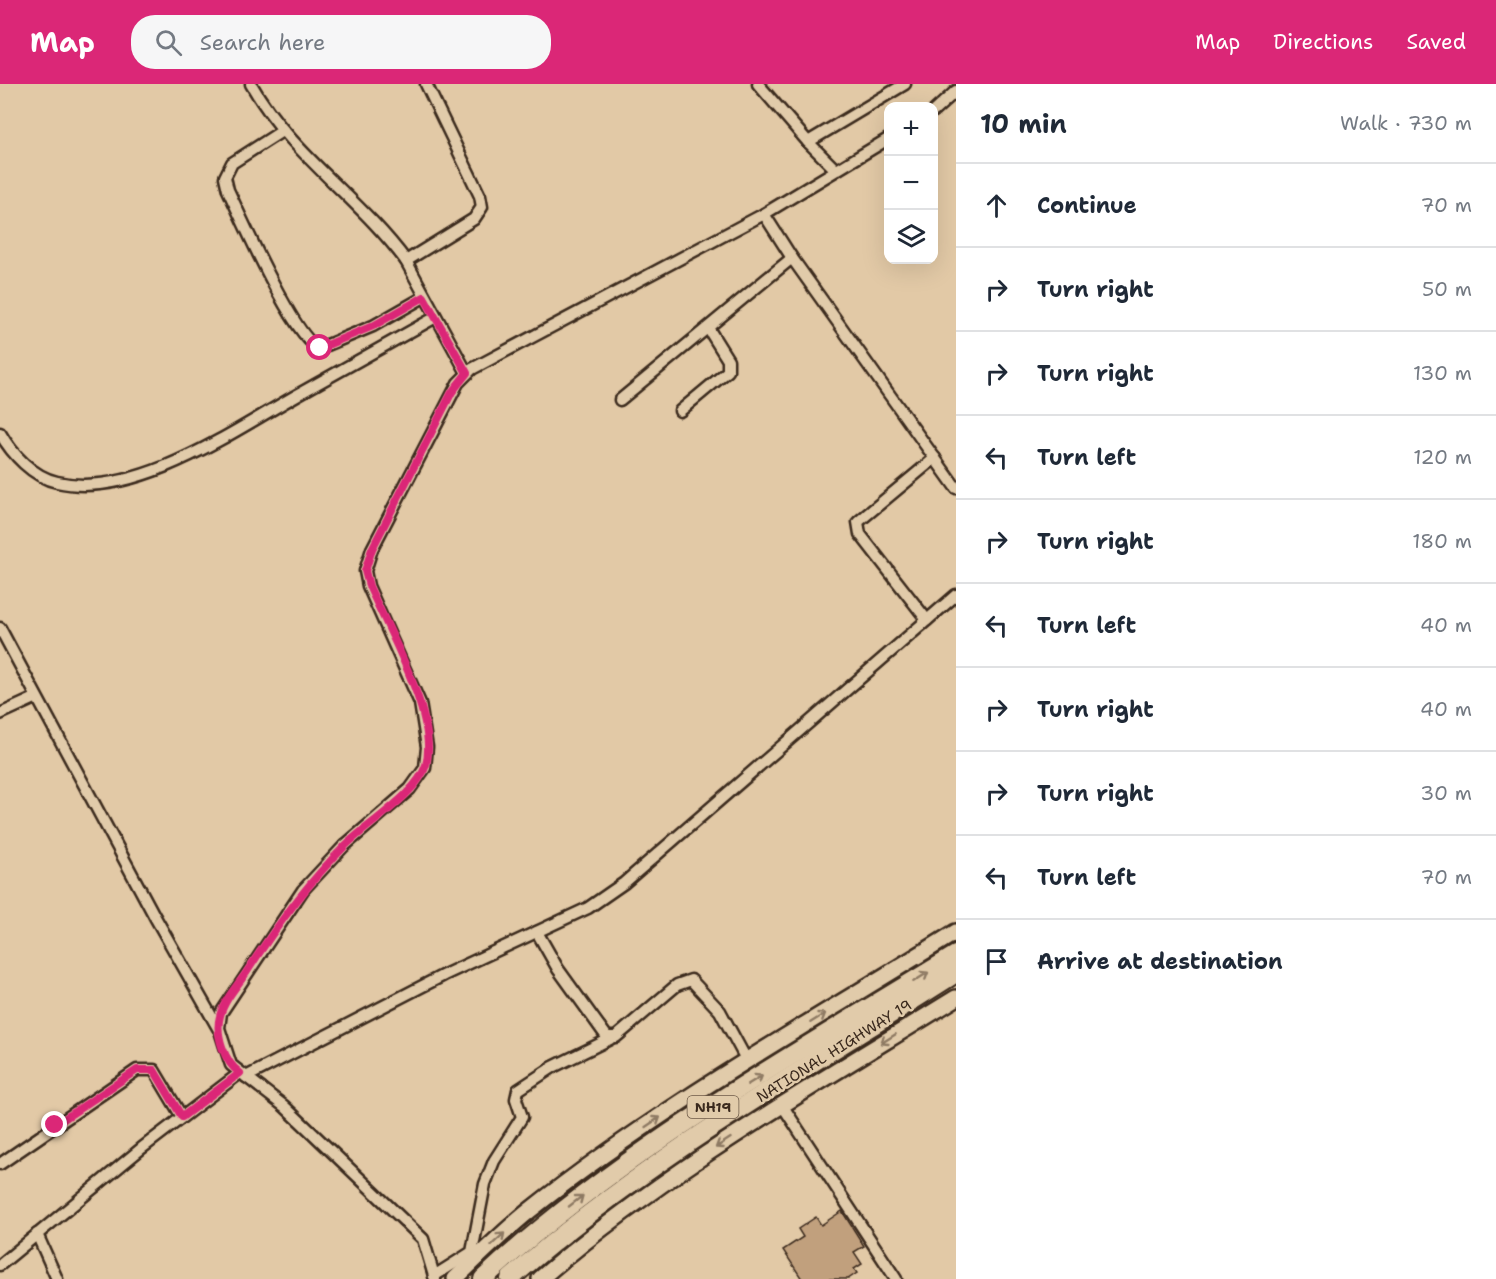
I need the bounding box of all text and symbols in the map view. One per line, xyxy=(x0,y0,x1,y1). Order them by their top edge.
search box xyxy=(131,15,551,69)
text: Map xyxy=(30,23,95,61)
icon: search xyxy=(152,26,185,59)
text: Search here xyxy=(200,28,325,57)
text: Map xyxy=(1195,28,1240,56)
text: Directions xyxy=(1273,28,1373,56)
text: Saved xyxy=(1406,28,1466,56)
map controls xyxy=(884,102,938,264)
button: + xyxy=(884,102,938,156)
text: 10 min xyxy=(980,106,1067,141)
text: Walk · 730 m xyxy=(1340,110,1472,136)
button: − xyxy=(884,156,938,210)
icon: ahead xyxy=(980,189,1013,222)
text: Continue xyxy=(1037,191,1137,220)
text: 70 m xyxy=(1420,192,1472,218)
button: layers xyxy=(884,210,938,264)
icon: right xyxy=(980,273,1013,306)
text: Turn right xyxy=(1037,275,1154,304)
text: 50 m xyxy=(1422,276,1472,302)
route start xyxy=(306,334,332,360)
icon: right xyxy=(980,357,1013,390)
text: Turn right xyxy=(1037,359,1154,388)
text: 130 m xyxy=(1413,360,1472,386)
icon: left xyxy=(980,441,1013,474)
text: Turn left xyxy=(1037,443,1136,472)
text: 120 m xyxy=(1413,444,1472,470)
icon: right xyxy=(980,525,1013,558)
text: Turn right xyxy=(1037,527,1154,556)
text: 180 m xyxy=(1412,528,1472,554)
icon: left xyxy=(980,609,1013,642)
text: Turn left xyxy=(1037,611,1136,640)
text: 40 m xyxy=(1420,612,1472,638)
icon: right xyxy=(980,693,1013,726)
text: Turn right xyxy=(1037,695,1154,724)
text: 40 m xyxy=(1420,696,1472,722)
icon: right xyxy=(980,777,1013,810)
text: Turn right xyxy=(1037,779,1154,808)
text: 30 m xyxy=(1420,780,1472,806)
icon: left xyxy=(980,861,1013,894)
text: Turn left xyxy=(1037,863,1136,892)
text: 70 m xyxy=(1420,864,1472,890)
icon: arrive xyxy=(980,945,1013,978)
text: Arrive at destination xyxy=(1037,947,1283,976)
one-way arrow xyxy=(912,971,929,983)
street label: NATIONAL HIGHWAY 19 xyxy=(753,995,915,1107)
one-way arrow xyxy=(809,1011,826,1023)
one-way arrow xyxy=(880,1034,897,1046)
one-way arrow xyxy=(746,1074,763,1086)
road number: NH19 xyxy=(688,1096,738,1118)
route end xyxy=(41,1111,67,1137)
one-way arrow xyxy=(645,1116,661,1128)
one-way arrow xyxy=(715,1137,732,1150)
one-way arrow xyxy=(568,1194,584,1207)
one-way arrow xyxy=(490,1233,505,1247)

